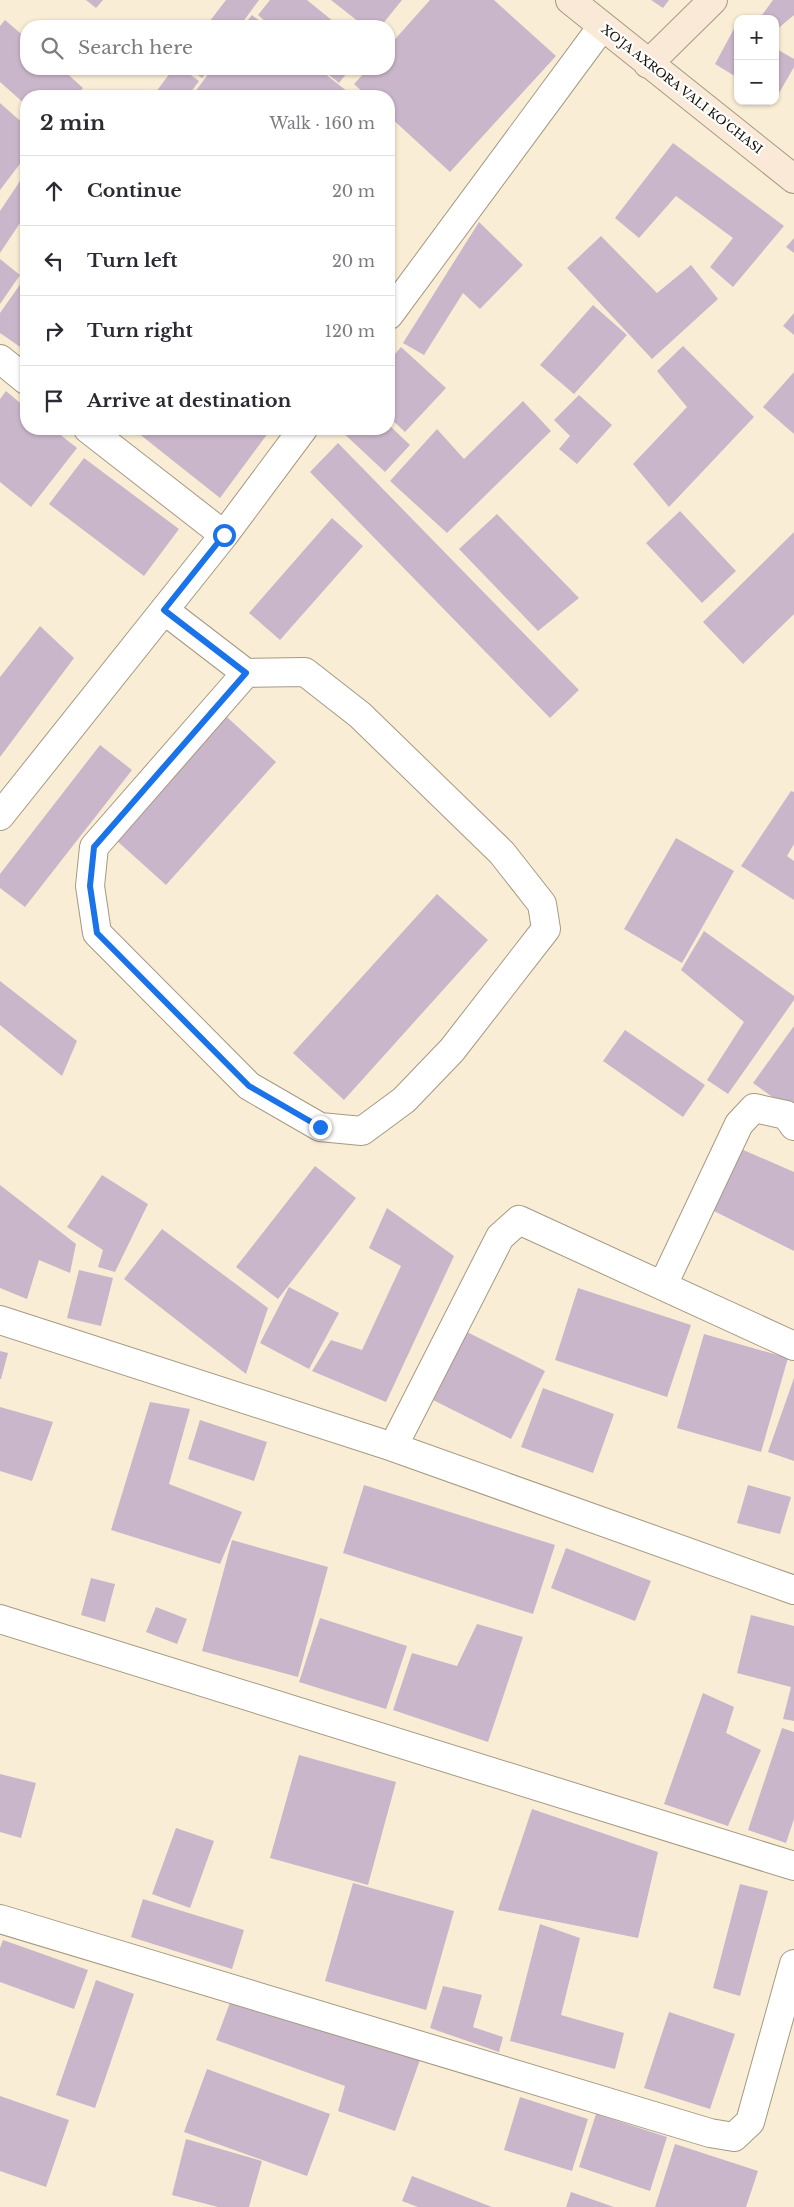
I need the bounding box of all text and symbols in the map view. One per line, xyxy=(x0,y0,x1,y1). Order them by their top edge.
map controls xyxy=(734,15,779,105)
button: + xyxy=(734,15,779,60)
search box xyxy=(20,20,395,75)
street label: XO'JA AXRORA VALI KO'CHASI xyxy=(598,21,766,157)
icon: search xyxy=(38,34,66,62)
text: Search here xyxy=(78,36,193,59)
button: − xyxy=(734,60,779,105)
text: 2 min xyxy=(40,110,105,136)
text: Walk · 160 m xyxy=(270,113,375,133)
icon: ahead xyxy=(40,177,68,205)
text: Continue xyxy=(87,179,182,202)
text: 20 m xyxy=(332,181,375,201)
icon: left xyxy=(40,247,68,275)
text: Turn left xyxy=(87,249,178,272)
text: 20 m xyxy=(332,251,375,271)
icon: right xyxy=(40,317,68,345)
text: Turn right xyxy=(87,319,193,342)
text: 120 m xyxy=(325,321,375,341)
icon: arrive xyxy=(40,387,68,415)
text: Arrive at destination xyxy=(87,389,291,412)
route start xyxy=(213,524,236,547)
route end xyxy=(309,1116,332,1139)

